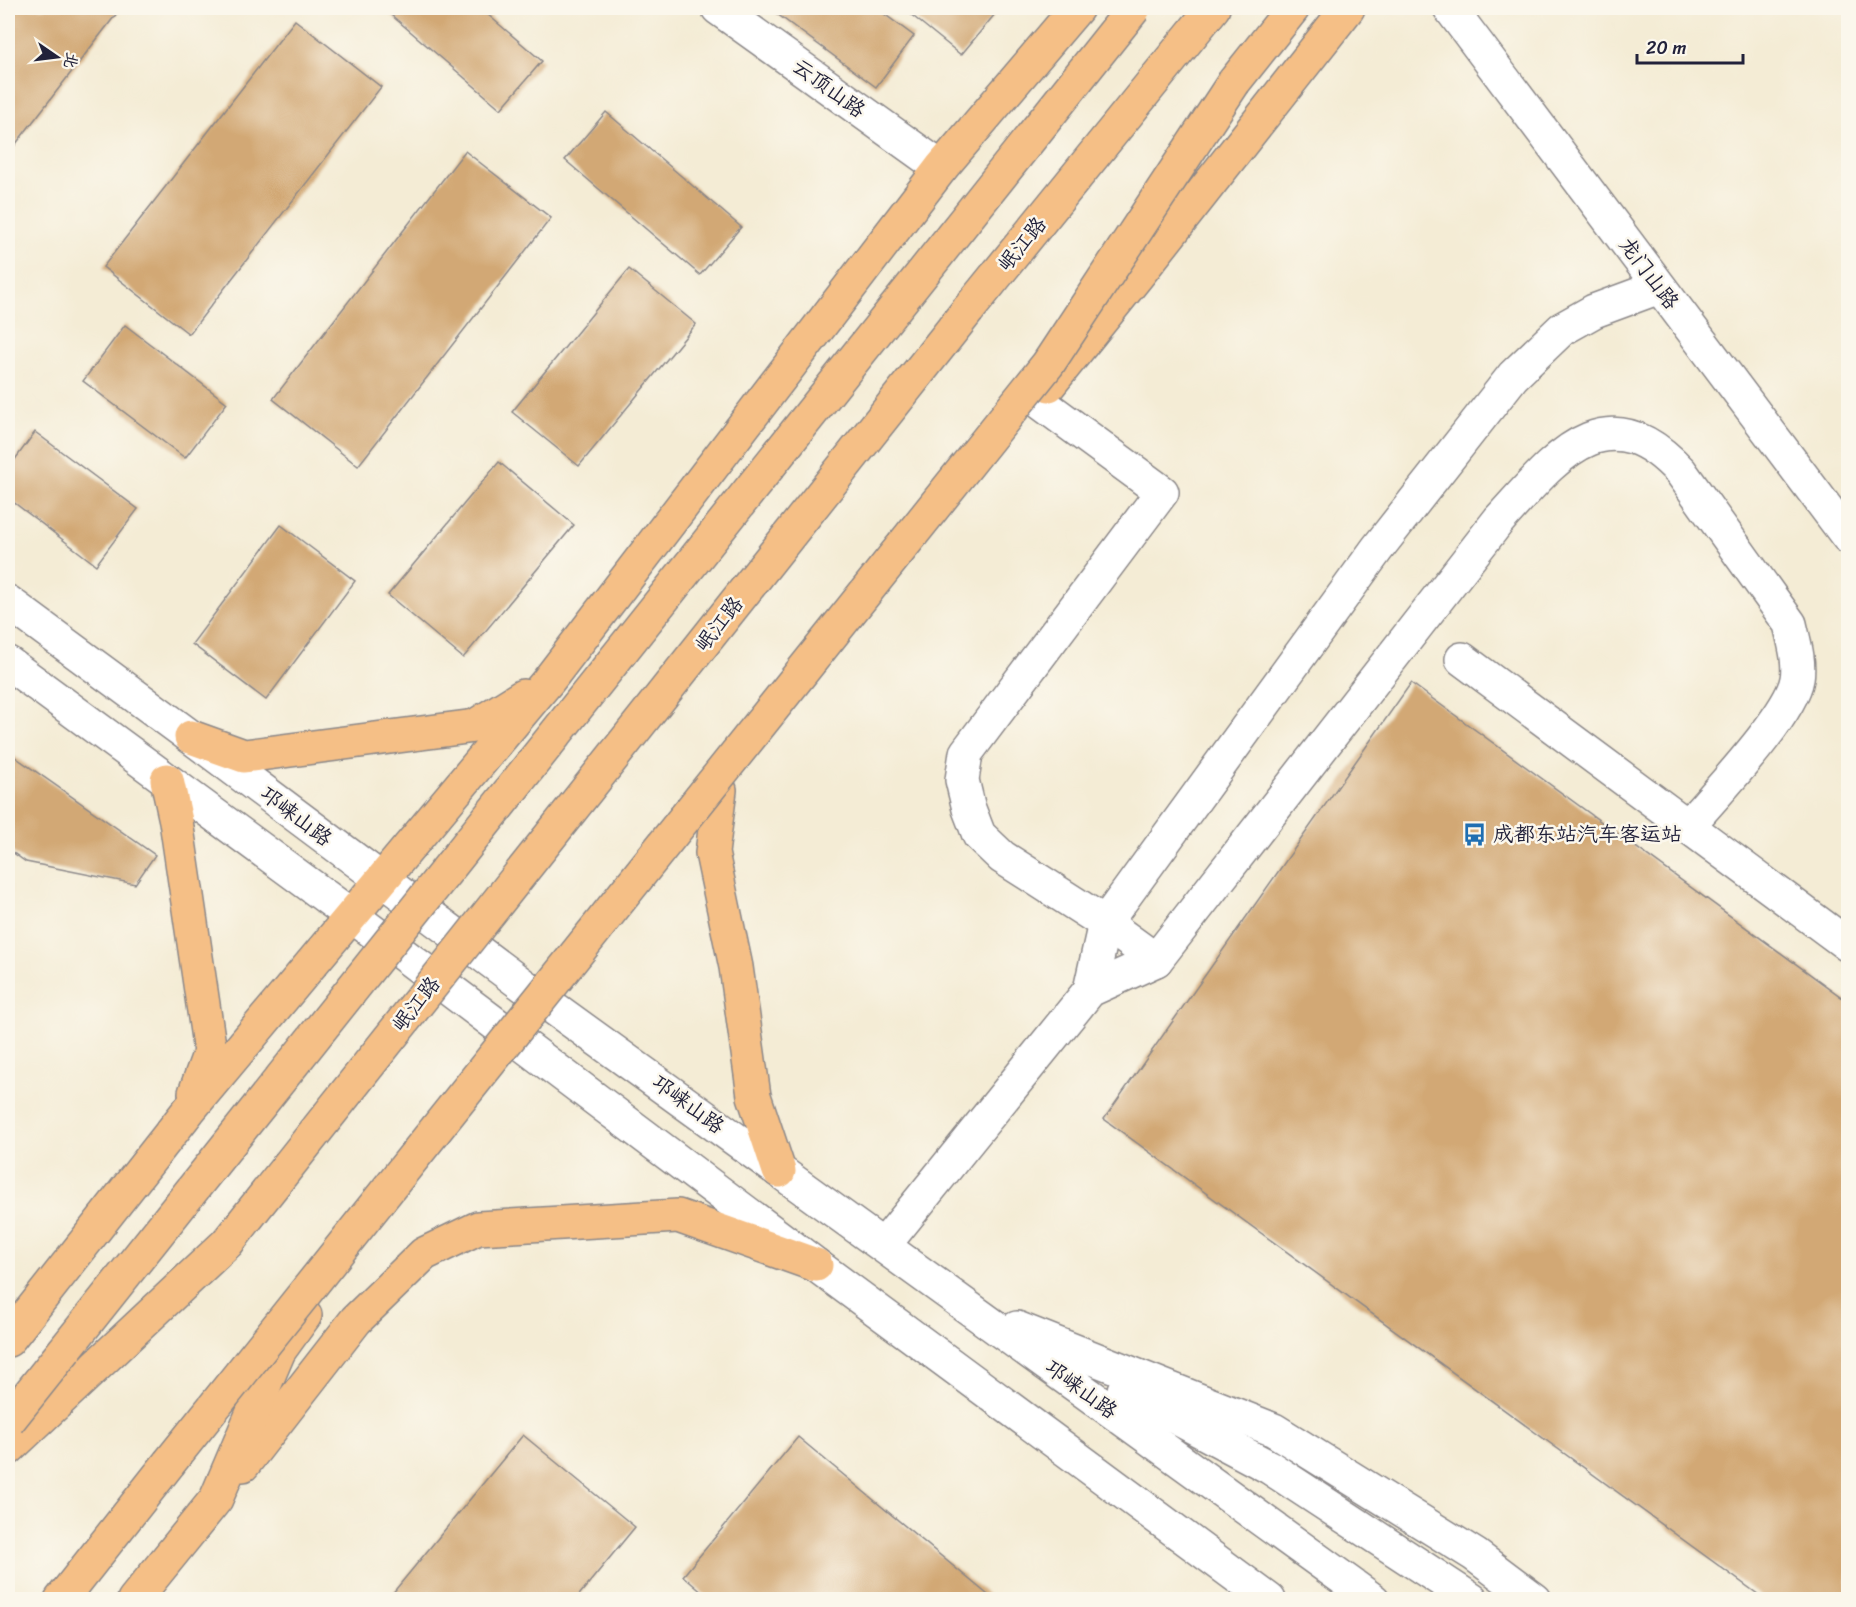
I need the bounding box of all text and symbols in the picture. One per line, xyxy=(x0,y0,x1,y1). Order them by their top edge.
north arrow xyxy=(27,27,87,87)
scale bar xyxy=(1637,27,1744,65)
text: 20 m xyxy=(1646,32,1686,64)
street label: 云顶山路 xyxy=(784,48,874,128)
text: 北 xyxy=(55,49,87,72)
street label: 岷江路 xyxy=(987,208,1057,280)
street label: 龙门山路 xyxy=(1609,228,1689,318)
street label: 岷江路 xyxy=(685,587,753,661)
street label: 邛崃山路 xyxy=(251,776,341,856)
place label: 成都东站汽车客运站 xyxy=(1493,815,1682,853)
bus stop icon: 成都东站汽车客运站 xyxy=(1462,821,1488,847)
street label: 岷江路 xyxy=(382,967,450,1041)
street label: 邛崃山路 xyxy=(643,1064,733,1144)
street label: 邛崃山路 xyxy=(1036,1349,1126,1429)

